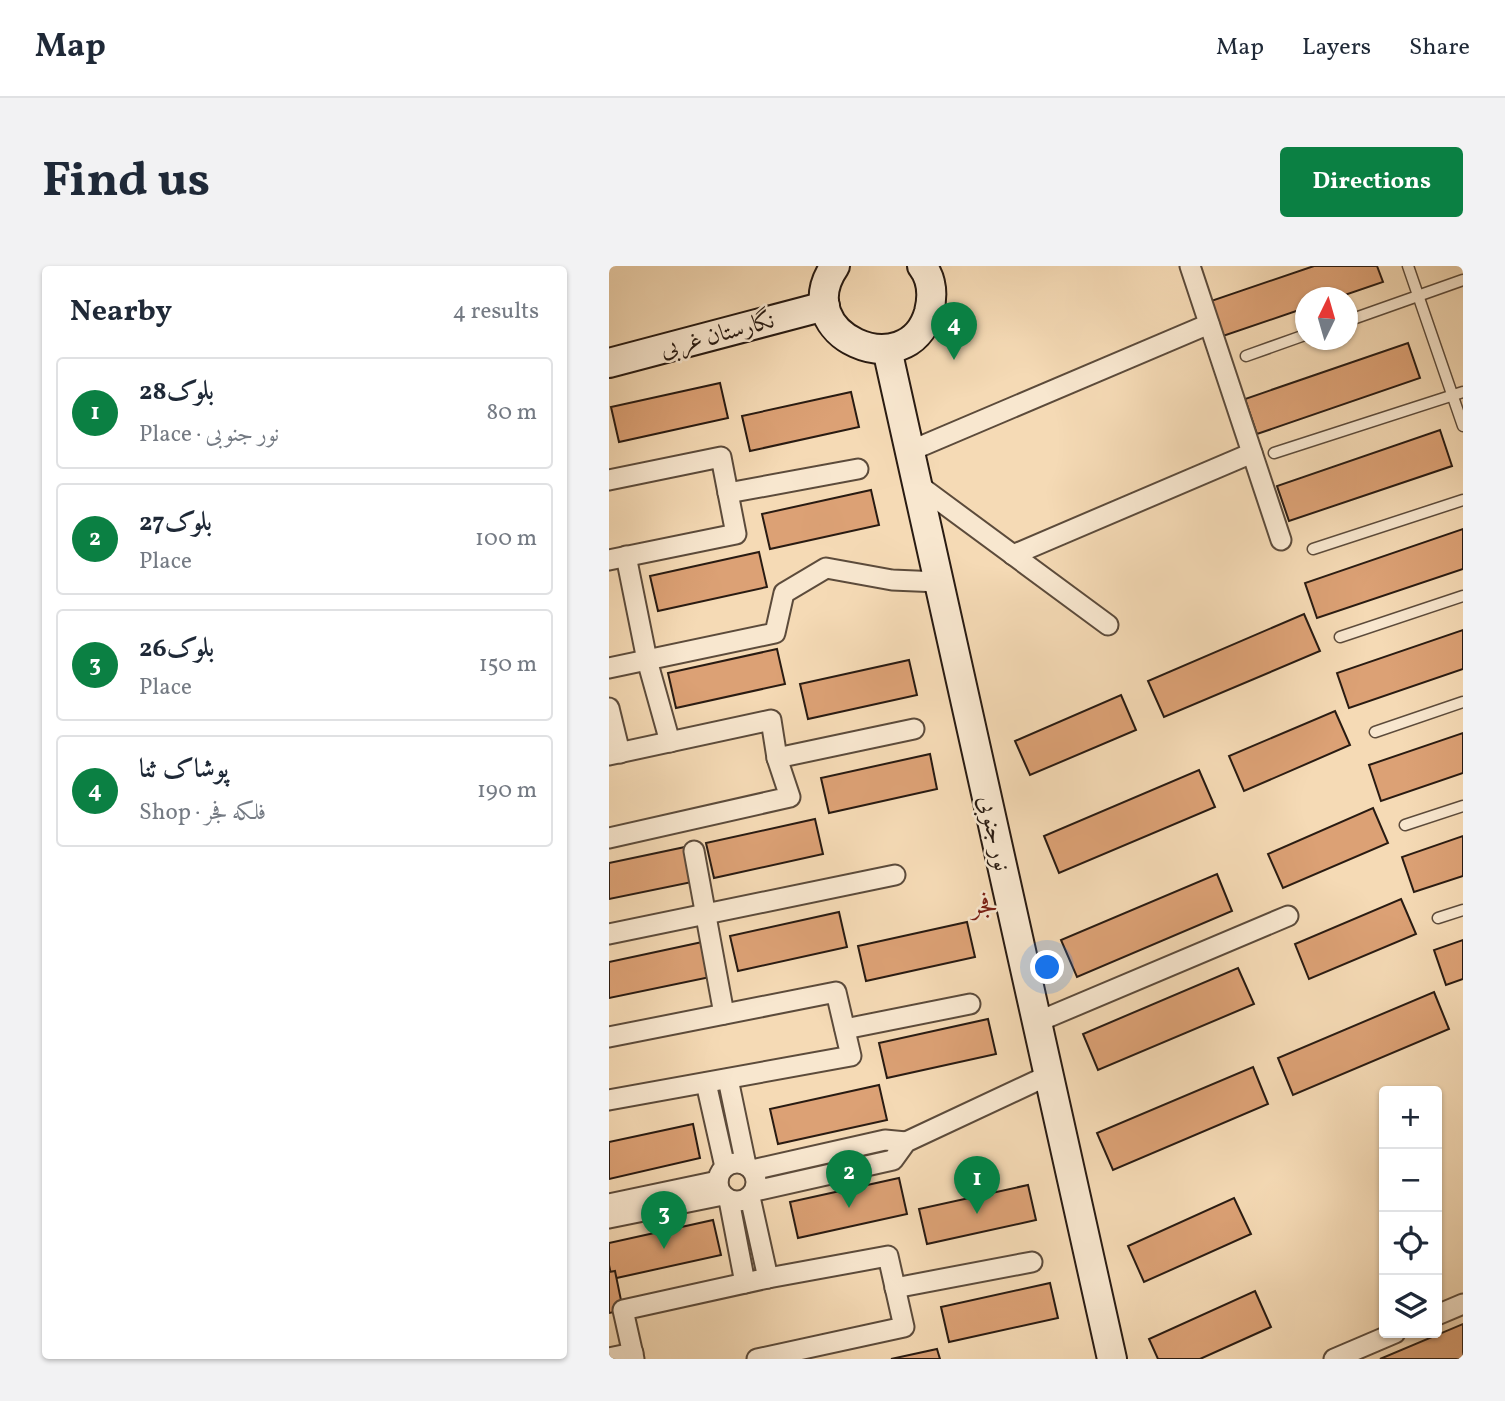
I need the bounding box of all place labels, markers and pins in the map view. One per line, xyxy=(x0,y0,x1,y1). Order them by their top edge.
pin: 4 xyxy=(931,302,977,360)
pin: 2 xyxy=(826,1150,872,1208)
pin: 1 xyxy=(954,1156,1000,1214)
pin: 3 xyxy=(641,1191,687,1249)

